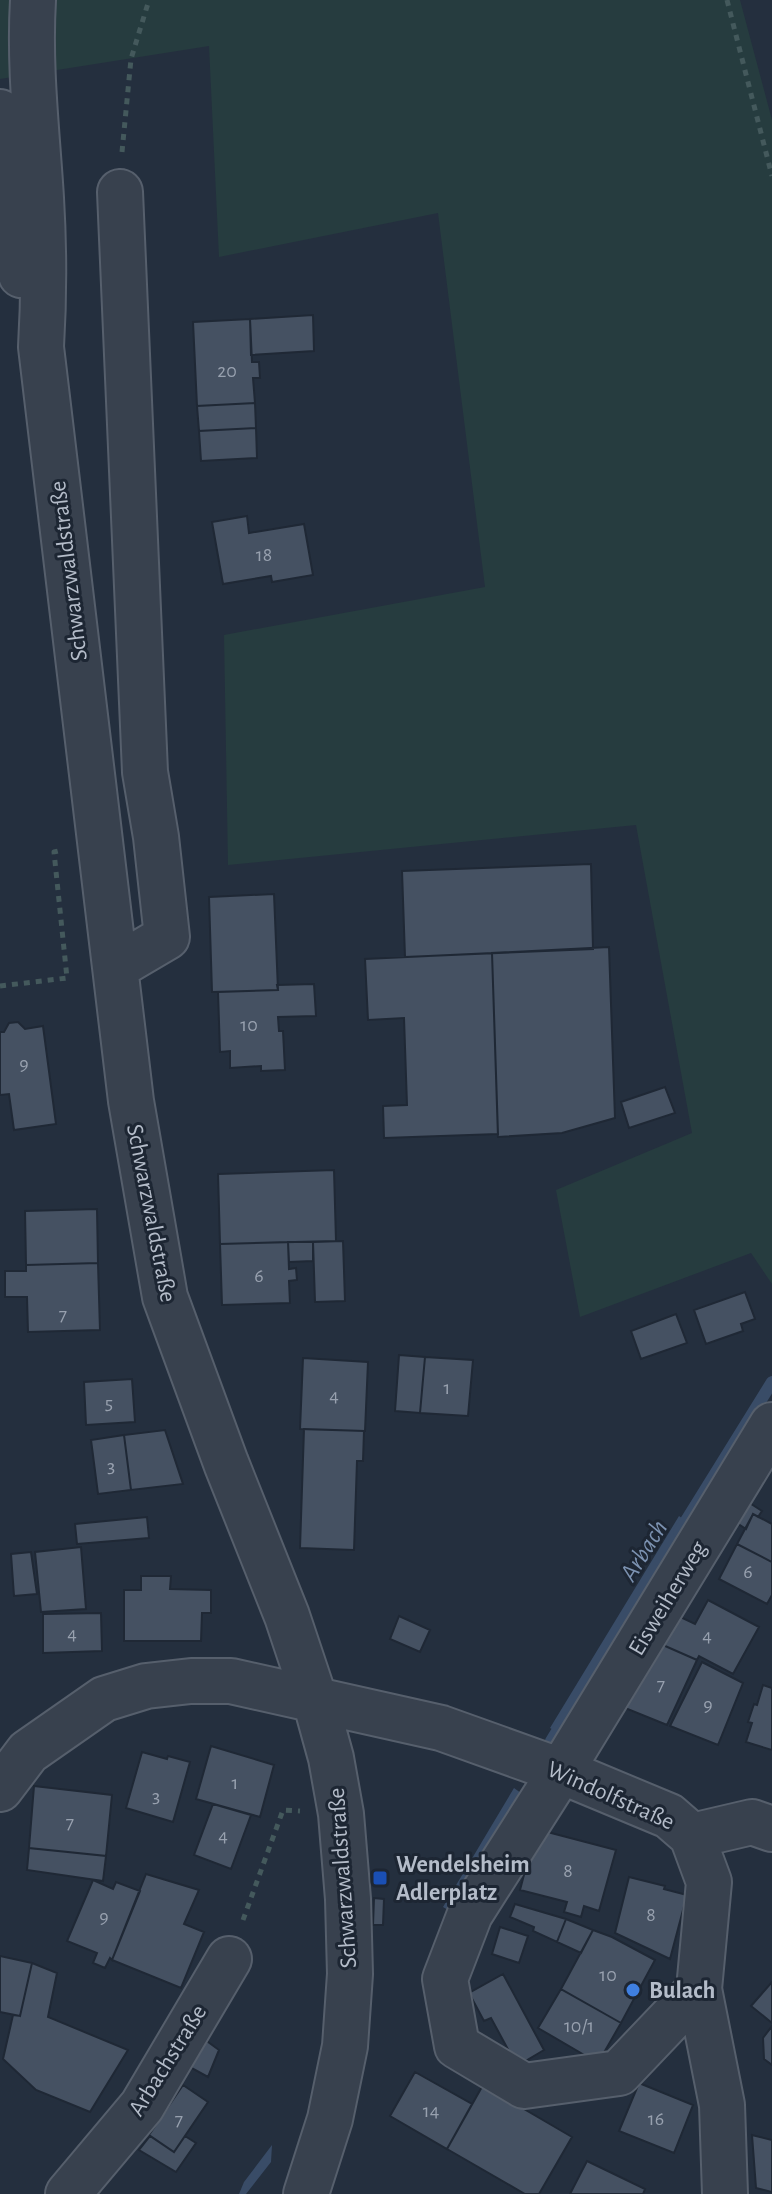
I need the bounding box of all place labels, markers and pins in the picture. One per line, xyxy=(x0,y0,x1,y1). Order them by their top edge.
place label: Wendelsheim Adlerplatz xyxy=(396,1853,530,1905)
marker: Wendelsheim Adlerplatz xyxy=(371,1869,389,1887)
place label: Bulach xyxy=(649,1979,715,2003)
marker: Bulach xyxy=(624,1981,642,1999)

